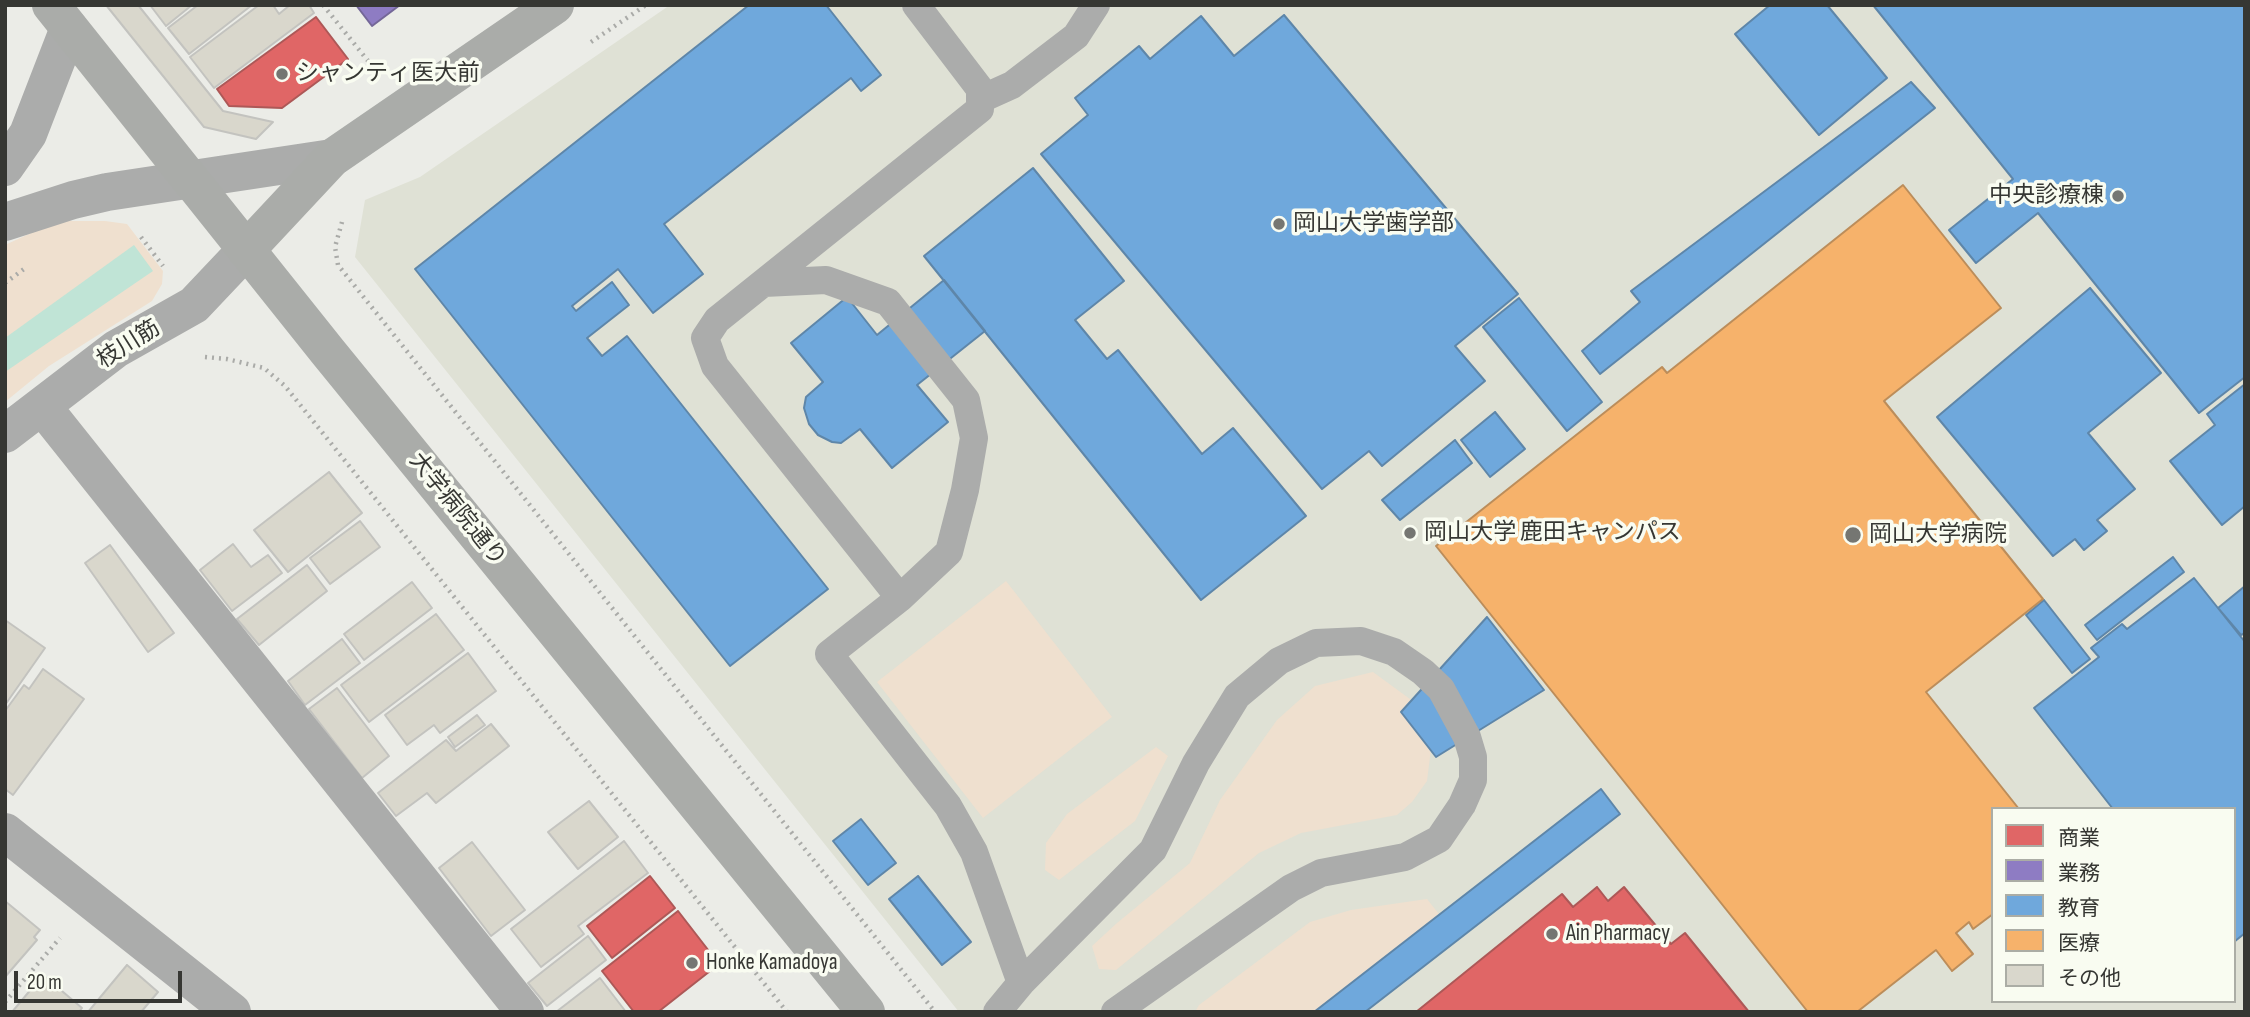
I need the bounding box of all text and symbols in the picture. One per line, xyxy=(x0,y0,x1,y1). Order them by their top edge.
place label: シャンティ医大前 xyxy=(296,60,480,88)
marker: シャンティ医大前 xyxy=(274,66,290,82)
place label: 中央診療棟 xyxy=(1989,182,2104,210)
marker: 中央診療棟 xyxy=(2110,188,2126,204)
place label: 岡山大学歯学部 xyxy=(1293,210,1454,238)
marker: 岡山大学歯学部 xyxy=(1271,216,1287,232)
street label: 枝川筋 xyxy=(92,315,166,375)
street label: 大学病院通り xyxy=(403,448,511,572)
place label: 岡山大学 鹿田キャンパス xyxy=(1424,519,1681,547)
place label: 岡山大学病院 xyxy=(1869,521,2007,549)
marker: 岡山大学 鹿田キャンパス xyxy=(1402,525,1418,541)
marker: 岡山大学病院 xyxy=(1843,525,1863,545)
legend xyxy=(1991,807,2236,1003)
text: 商業 xyxy=(2058,826,2100,851)
text: 業務 xyxy=(2058,861,2100,886)
text: 教育 xyxy=(2058,896,2100,921)
place label: Ain Pharmacy xyxy=(1566,920,1670,948)
marker: Ain Pharmacy xyxy=(1544,926,1560,942)
text: 医療 xyxy=(2058,931,2100,956)
place label: Honke Kamadoya xyxy=(706,949,837,977)
marker: Honke Kamadoya xyxy=(684,955,700,971)
scale bar xyxy=(18,958,186,1002)
text: その他 xyxy=(2058,966,2121,991)
text: 20 m xyxy=(27,970,62,995)

